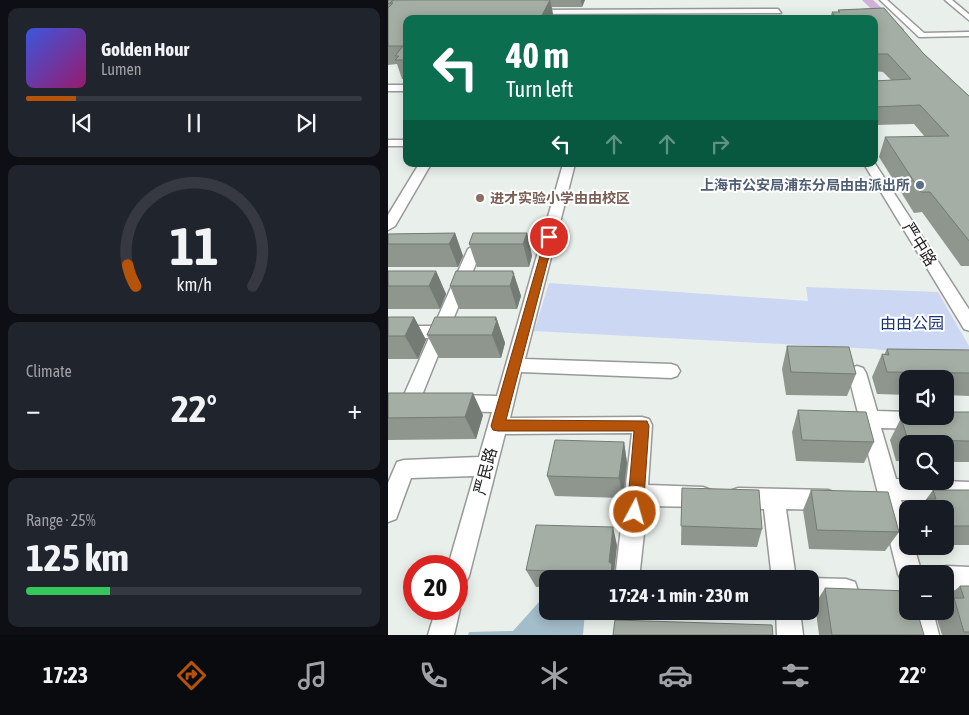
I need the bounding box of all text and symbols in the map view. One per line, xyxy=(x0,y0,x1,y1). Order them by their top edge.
icon: left xyxy=(423,35,488,100)
text: 40 m xyxy=(506,35,569,75)
text: Golden Hour xyxy=(101,38,189,60)
text: Lumen xyxy=(101,60,141,78)
text: Turn left xyxy=(506,76,573,102)
icon: previous xyxy=(68,109,96,137)
icon: pause xyxy=(180,109,208,137)
icon: next xyxy=(292,109,320,137)
icon: left xyxy=(547,130,575,158)
icon: ahead xyxy=(600,130,628,158)
icon: ahead xyxy=(653,130,681,158)
icon: right xyxy=(706,130,734,158)
place label: 上海市公安局浦东分局由由派出所 xyxy=(700,177,910,193)
marker: 上海市公安局浦东分局由由派出所 xyxy=(914,179,926,191)
place label: 进才实验小学由由校区 xyxy=(490,190,630,206)
marker: 进才实验小学由由校区 xyxy=(474,192,486,204)
text: 11 xyxy=(170,216,218,276)
pin xyxy=(528,216,570,258)
street label: 严中路 xyxy=(900,219,940,269)
icon: arrive xyxy=(535,223,563,251)
text: km/h xyxy=(176,274,212,295)
park label: 由由公园 xyxy=(880,314,944,332)
text: Climate xyxy=(26,362,72,380)
map controls xyxy=(899,370,954,620)
button: sound xyxy=(899,370,954,425)
text: 22° xyxy=(171,387,217,430)
text: − xyxy=(26,393,41,425)
text: + xyxy=(347,393,362,425)
button: search xyxy=(899,435,954,490)
street label: 严民路 xyxy=(470,445,500,497)
position arrow xyxy=(608,485,660,537)
button: + xyxy=(899,500,954,555)
text: Range · 25% xyxy=(26,511,96,529)
text: 125 km xyxy=(26,536,129,579)
speed limit sign: 20 xyxy=(403,555,468,620)
button: − xyxy=(899,565,954,620)
text: 17:24 · 1 min · 230 m xyxy=(609,584,749,606)
icon: directions xyxy=(174,658,209,693)
icon: music xyxy=(295,658,330,693)
icon: phone xyxy=(416,658,451,693)
icon: climate xyxy=(537,658,572,693)
icon: car xyxy=(658,658,693,693)
icon: filters xyxy=(778,658,813,693)
text: 17:23 xyxy=(43,662,88,688)
text: 22° xyxy=(899,662,926,688)

